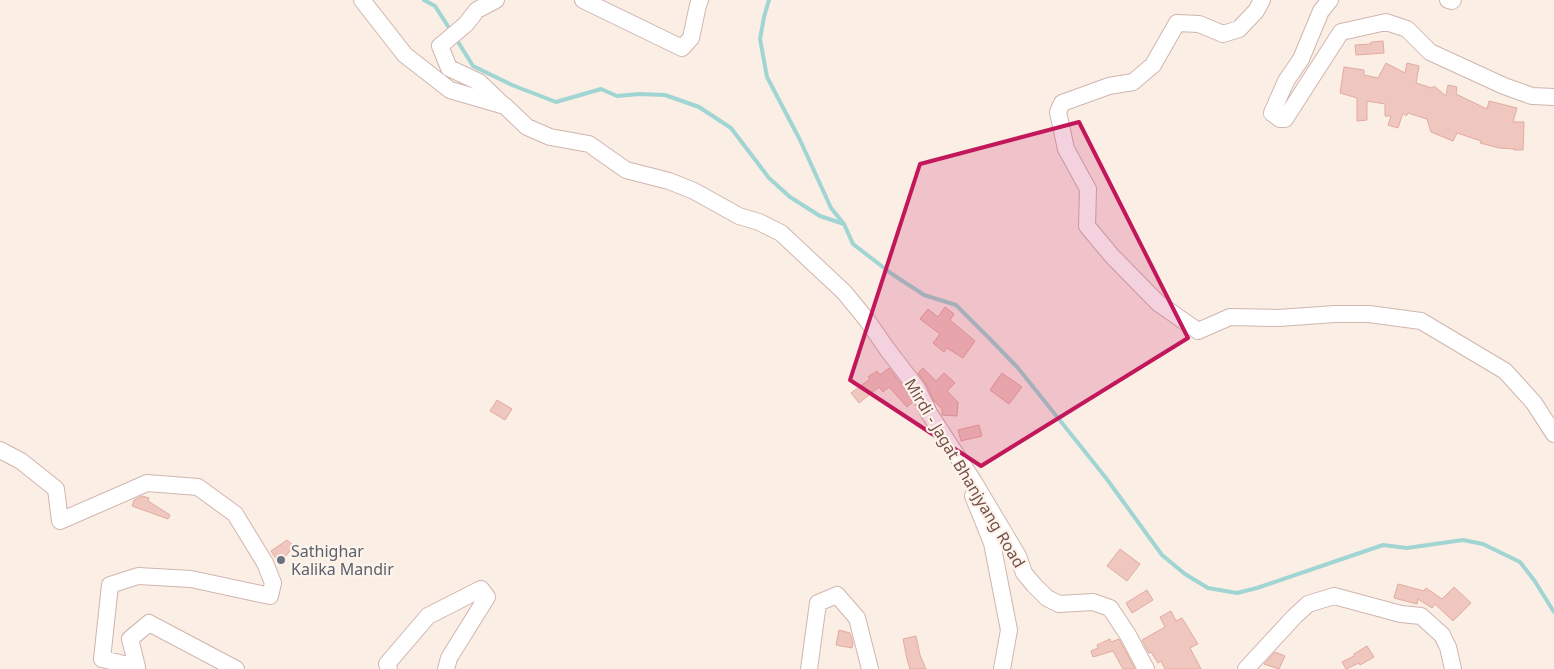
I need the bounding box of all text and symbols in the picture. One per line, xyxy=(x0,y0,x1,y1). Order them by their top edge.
street label: Mirdi - Jagat Bhanjyang Road xyxy=(900,374,1030,572)
place label: Sathighar Kalika Mandir xyxy=(291,540,394,580)
marker: Sathighar Kalika Mandir xyxy=(275,554,287,566)

